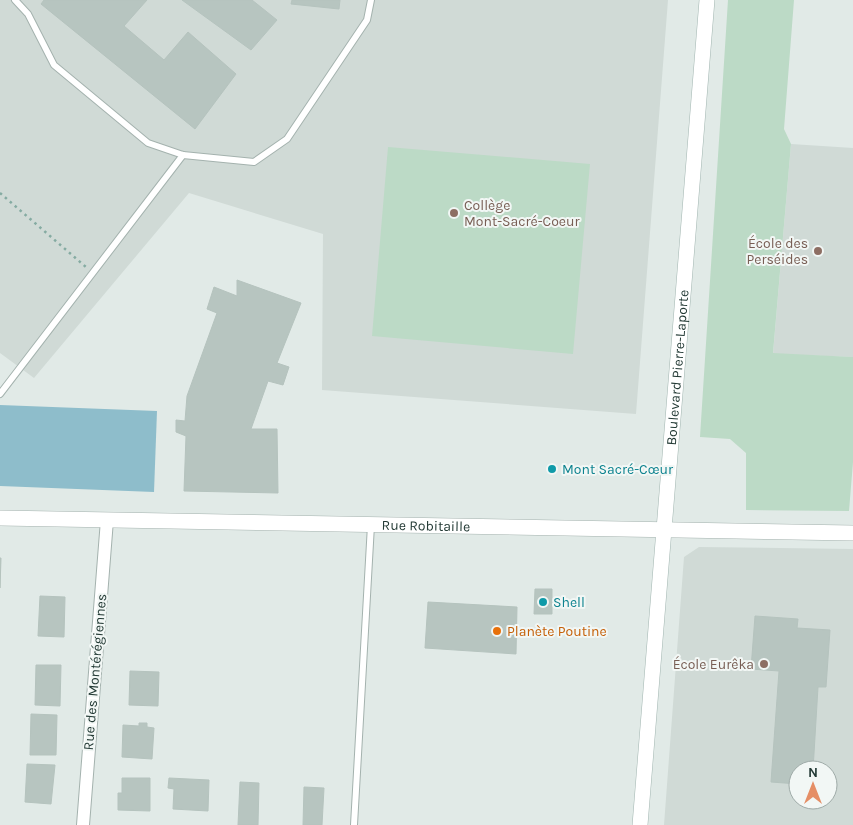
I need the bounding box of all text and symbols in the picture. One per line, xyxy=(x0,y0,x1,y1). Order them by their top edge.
place label: Collège Mont-Sacré-Coeur xyxy=(464,197,581,230)
marker: Collège Mont-Sacré-Coeur xyxy=(448,207,460,219)
place label: École des Perséides xyxy=(746,234,808,268)
marker: École des Perséides xyxy=(812,245,824,257)
street label: Boulevard Pierre-Laporte xyxy=(662,289,692,446)
place label: Mont Sacré-Cœur xyxy=(562,461,674,478)
marker: Mont Sacré-Cœur xyxy=(546,463,558,475)
street label: Rue Robitaille xyxy=(382,516,470,535)
street label: Rue des Montérégiennes xyxy=(80,593,110,751)
place label: Shell xyxy=(553,594,585,611)
marker: Shell xyxy=(537,596,549,608)
place label: Planète Poutine xyxy=(507,623,607,640)
marker: Planète Poutine xyxy=(491,625,503,637)
place label: École Eurêka xyxy=(673,655,754,673)
marker: École Eurêka xyxy=(758,658,770,670)
north arrow xyxy=(788,760,838,810)
text: N xyxy=(808,764,818,781)

